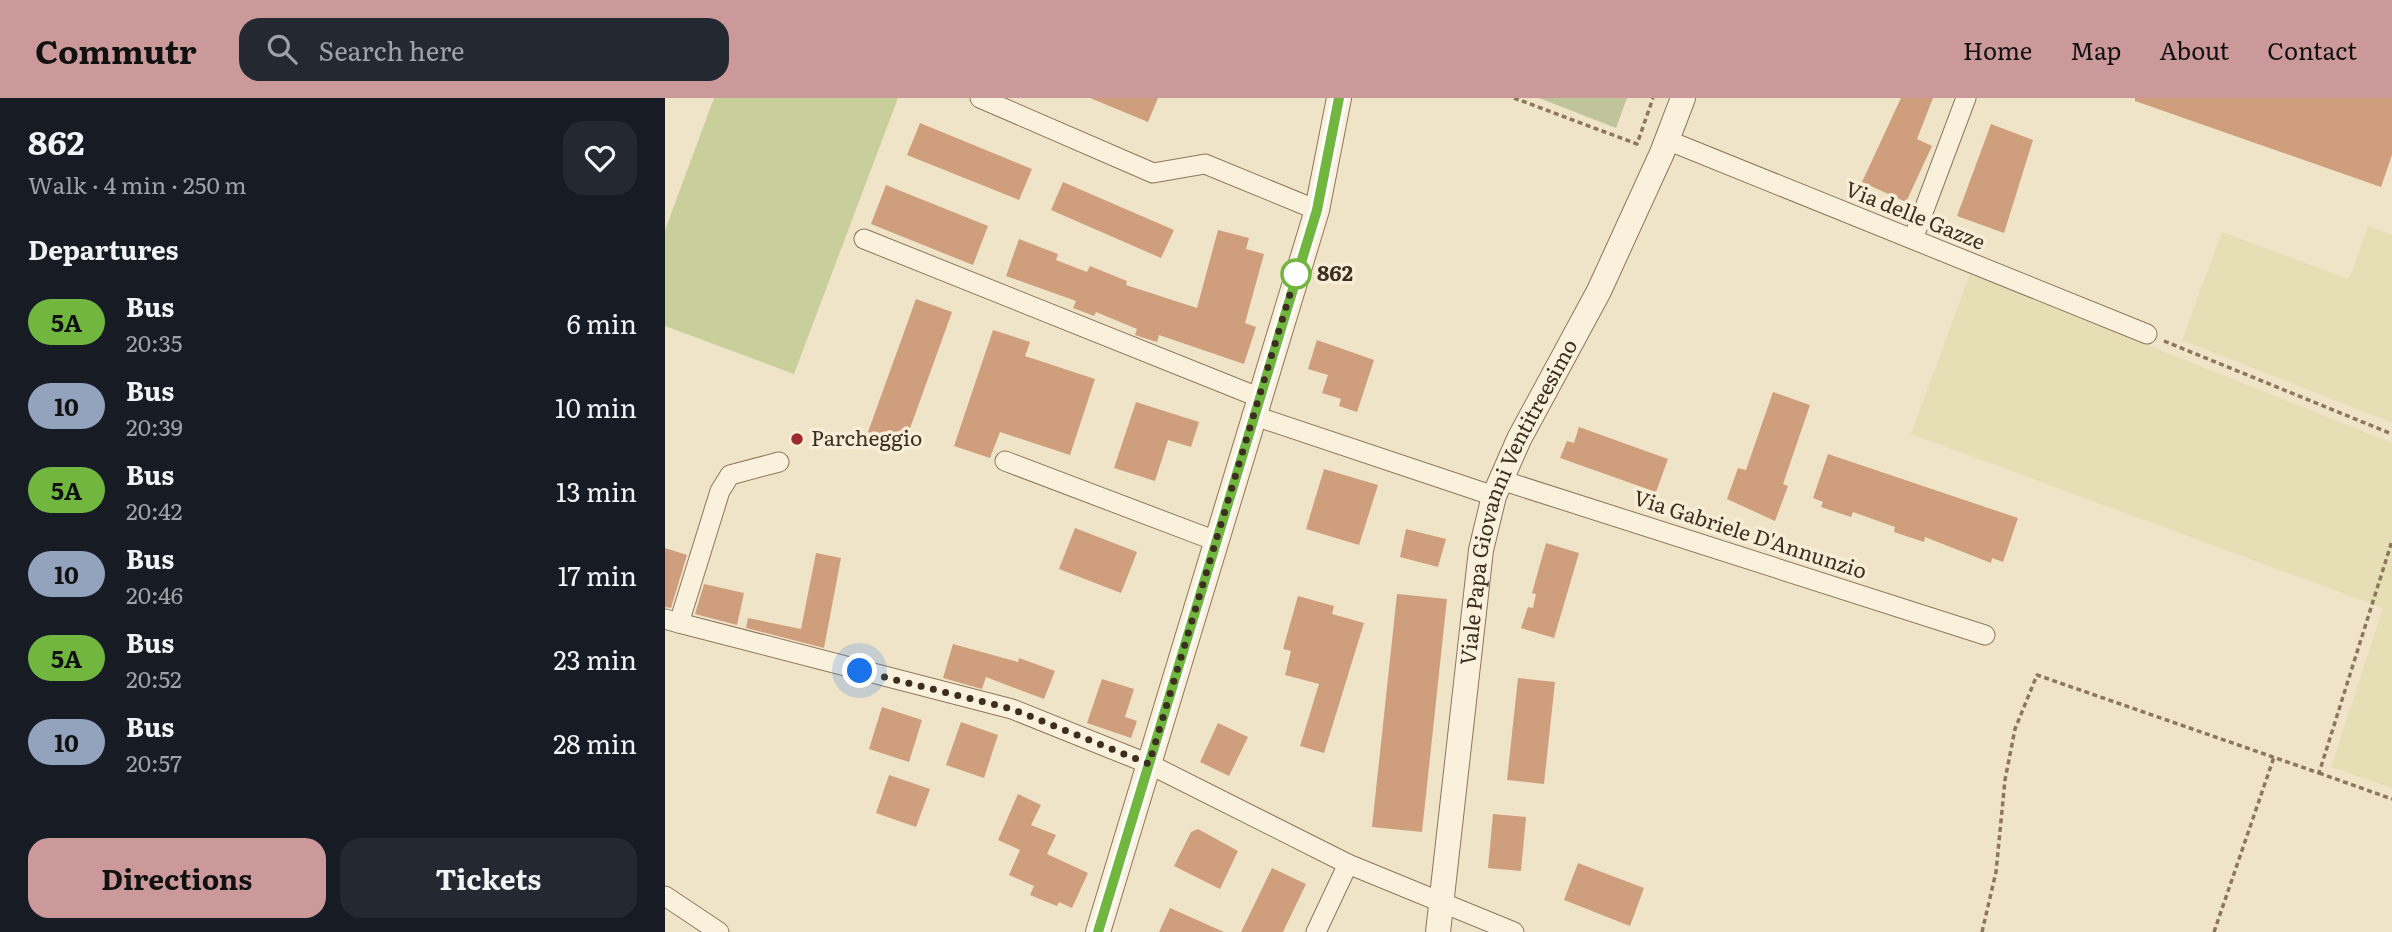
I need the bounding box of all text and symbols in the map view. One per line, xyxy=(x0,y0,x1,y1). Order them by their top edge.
search box xyxy=(239,18,729,81)
text: Commutr xyxy=(35,25,197,74)
icon: search xyxy=(263,30,301,68)
text: Search here xyxy=(319,30,464,69)
text: Home xyxy=(1963,32,2032,67)
text: Map xyxy=(2070,32,2121,67)
text: About xyxy=(2159,32,2229,67)
text: Contact xyxy=(2267,32,2357,67)
text: 862 xyxy=(28,116,84,165)
button: heart xyxy=(563,121,637,195)
text: Walk · 4 min · 250 m xyxy=(28,167,247,201)
street label: Via delle Gazze xyxy=(1841,172,1991,256)
text: Departures xyxy=(28,229,179,268)
place label: 862 xyxy=(1317,256,1353,287)
marker: 862 xyxy=(1281,259,1311,289)
text: Bus xyxy=(126,286,174,325)
text: 6 min xyxy=(567,303,637,342)
text: 5A xyxy=(51,304,82,339)
text: 20:35 xyxy=(126,325,182,359)
street label: Viale Papa Giovanni Ventitreesimo xyxy=(1450,332,1583,667)
text: Bus xyxy=(126,370,174,409)
text: 10 min xyxy=(555,387,637,426)
text: 10 xyxy=(54,388,79,423)
text: 20:39 xyxy=(126,409,183,443)
place label: Parcheggio xyxy=(811,421,922,452)
marker: Parcheggio xyxy=(789,431,805,447)
text: Bus xyxy=(126,454,174,493)
text: 13 min xyxy=(556,471,637,510)
text: 5A xyxy=(51,472,82,507)
street label: Via Gabriele D'Annunzio xyxy=(1630,480,1871,585)
text: 20:42 xyxy=(126,493,183,527)
text: Bus xyxy=(126,538,174,577)
text: 17 min xyxy=(558,555,637,594)
text: 10 xyxy=(54,556,79,591)
text: 20:46 xyxy=(126,577,183,611)
text: Bus xyxy=(126,622,174,661)
text: 23 min xyxy=(553,639,637,678)
text: 5A xyxy=(51,640,82,675)
your location xyxy=(842,653,877,688)
text: 20:52 xyxy=(126,661,182,695)
text: Bus xyxy=(126,706,174,745)
text: 28 min xyxy=(553,723,637,762)
text: 10 xyxy=(54,724,79,759)
text: 20:57 xyxy=(126,745,182,779)
button: Directions xyxy=(28,838,326,918)
button: Tickets xyxy=(340,838,637,918)

